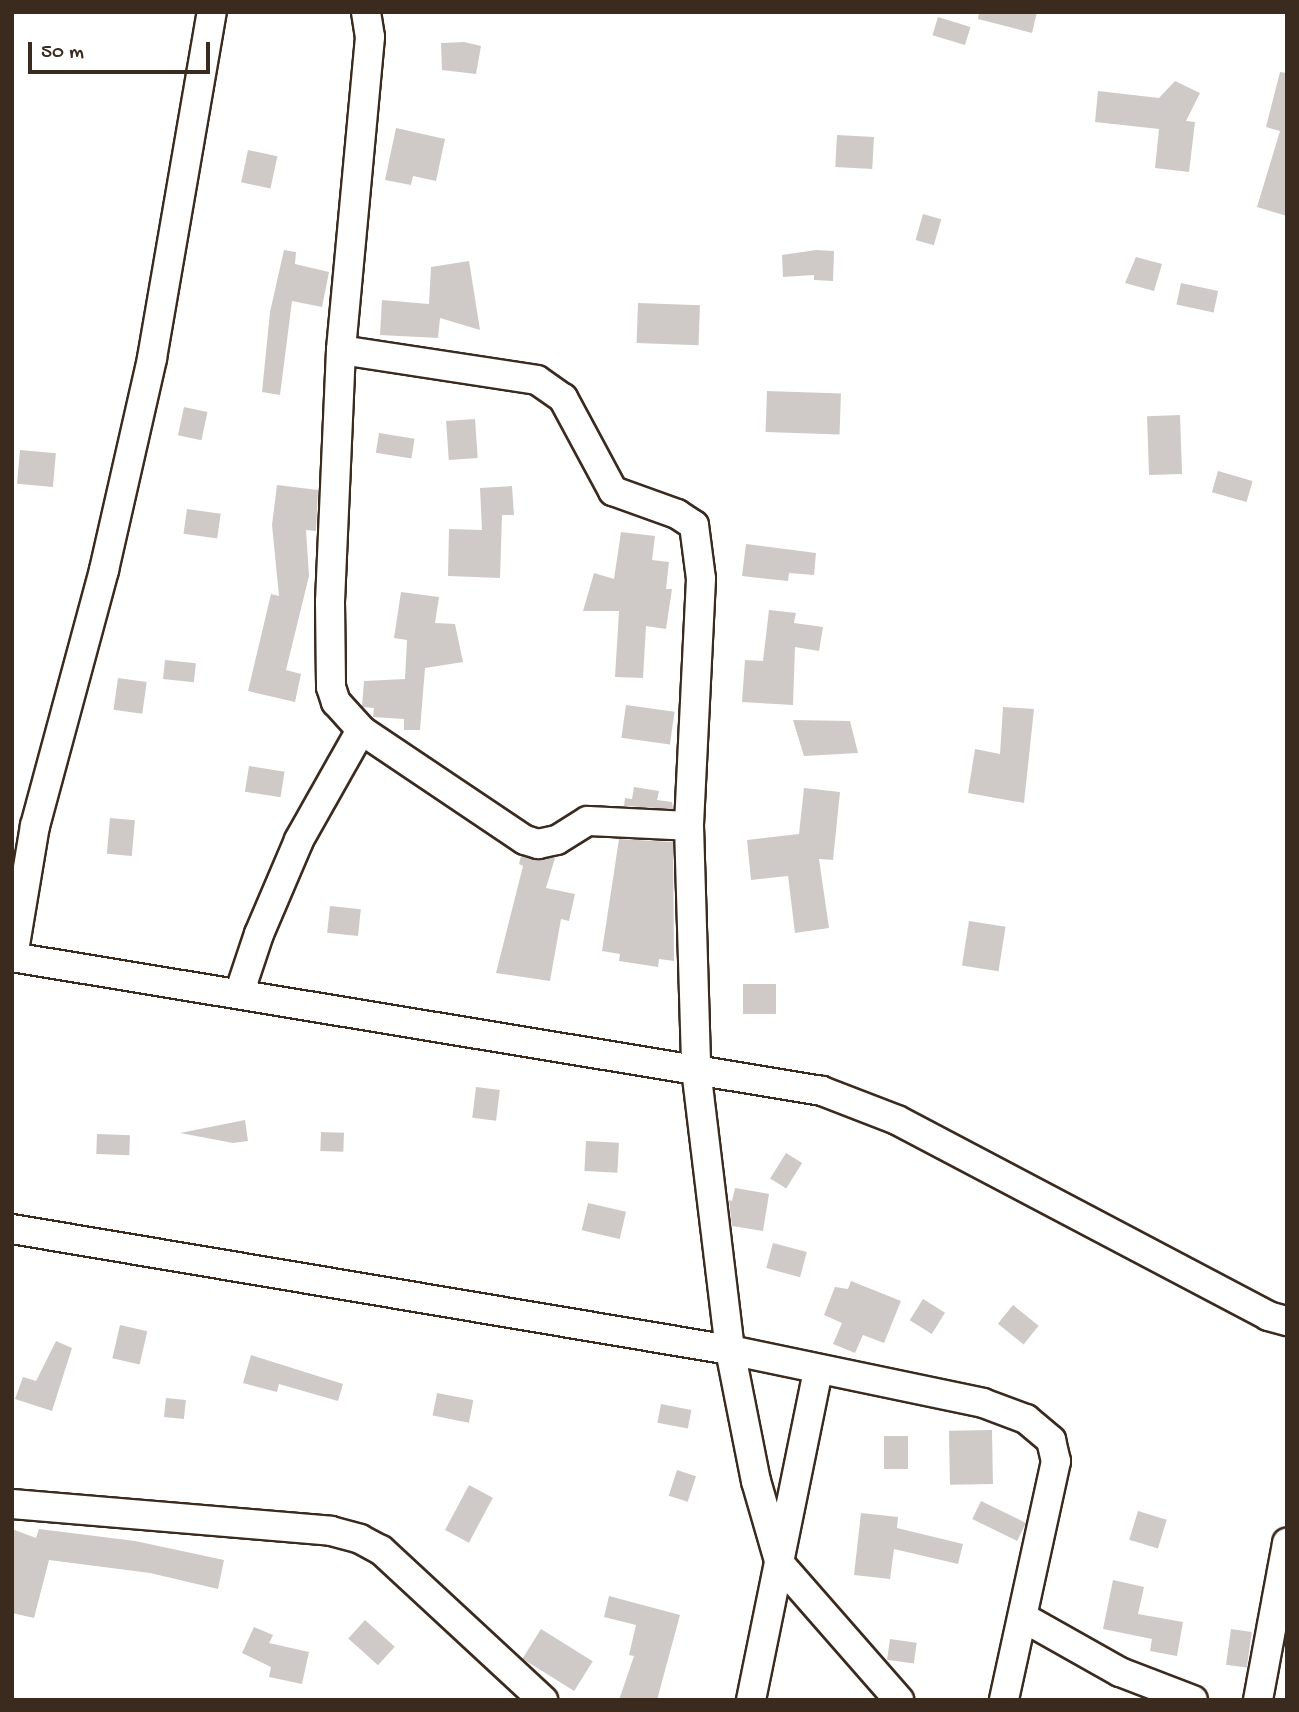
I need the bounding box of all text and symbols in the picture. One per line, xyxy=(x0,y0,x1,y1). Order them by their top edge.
scale bar xyxy=(32,28,214,72)
text: 50 m xyxy=(41,41,84,66)

